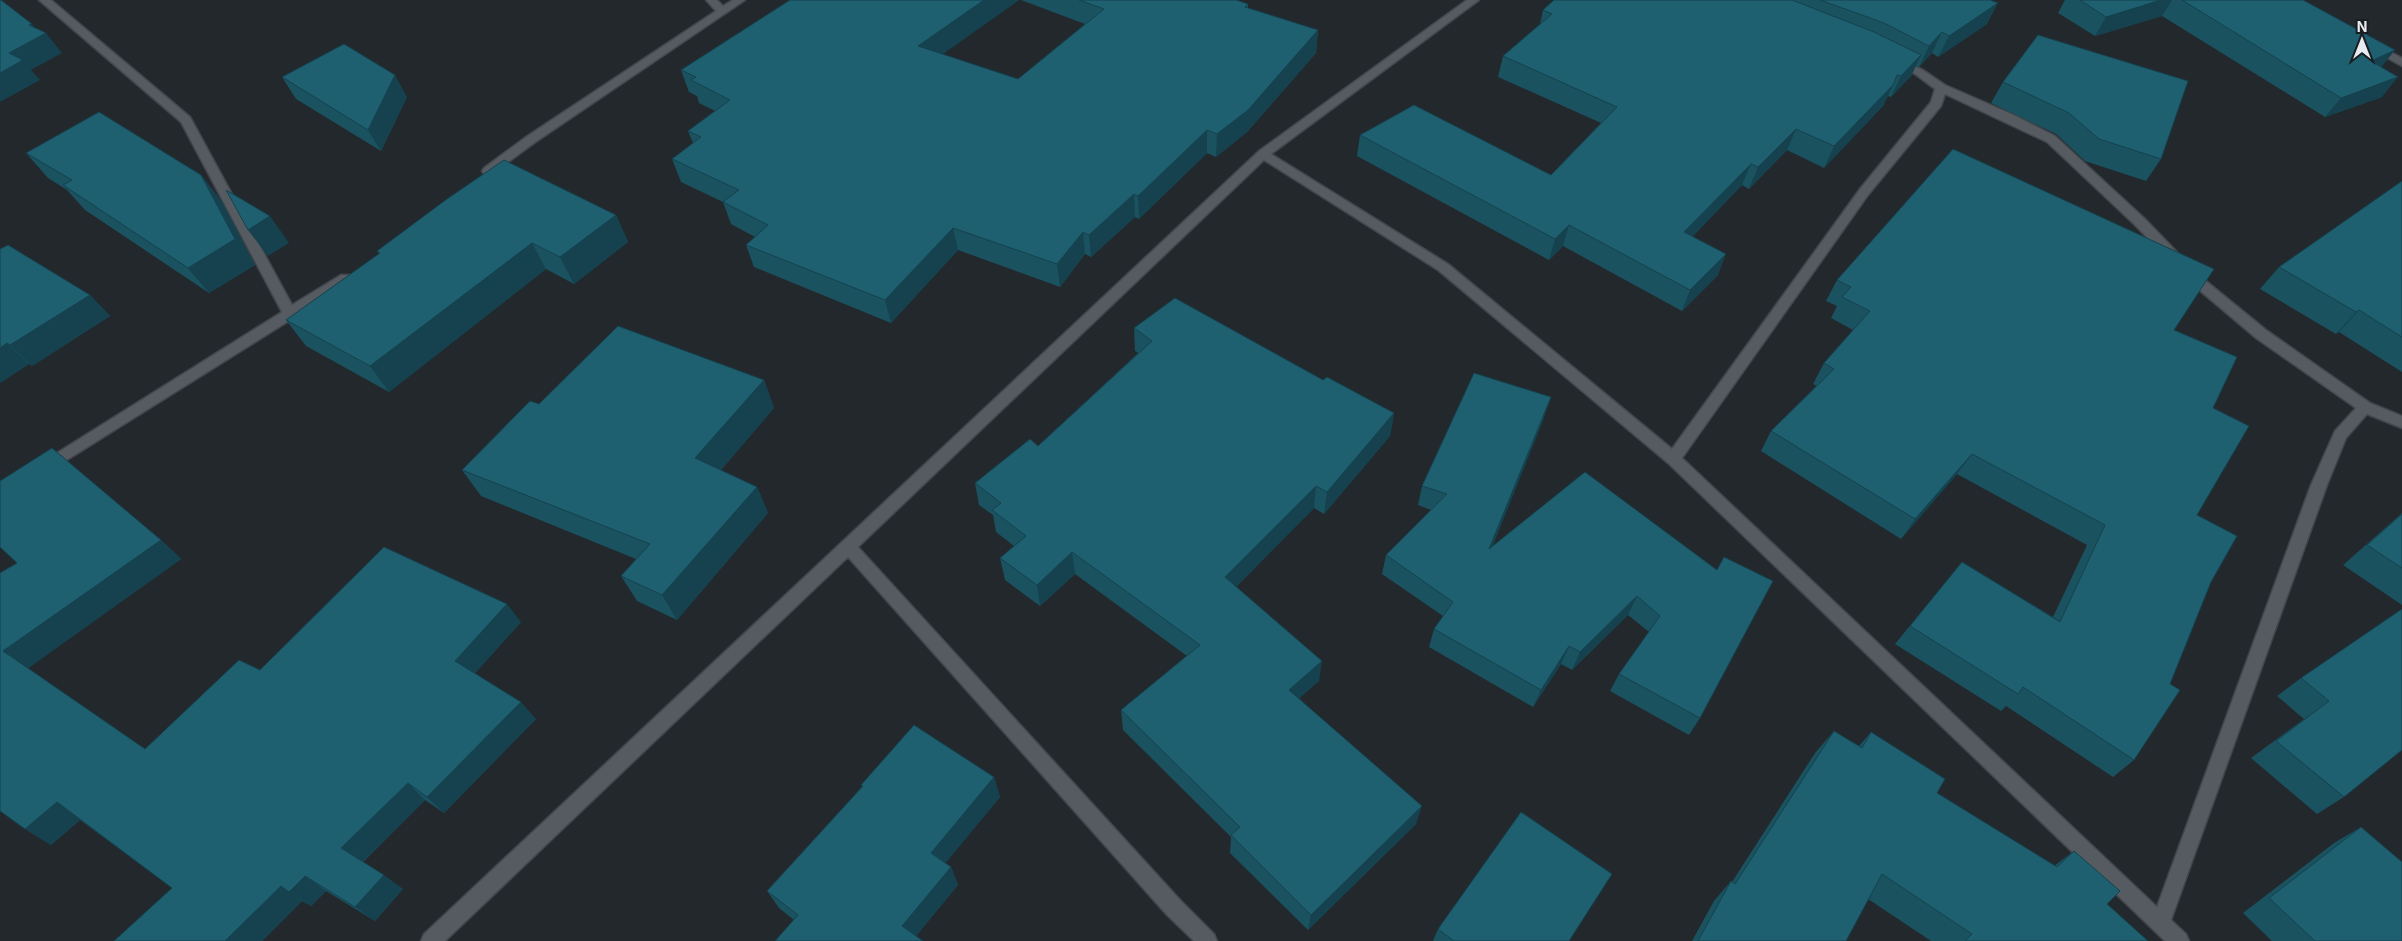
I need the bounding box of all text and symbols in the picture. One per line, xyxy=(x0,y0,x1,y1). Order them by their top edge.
north arrow xyxy=(2337,15,2387,65)
text: N xyxy=(2357,18,2367,35)

